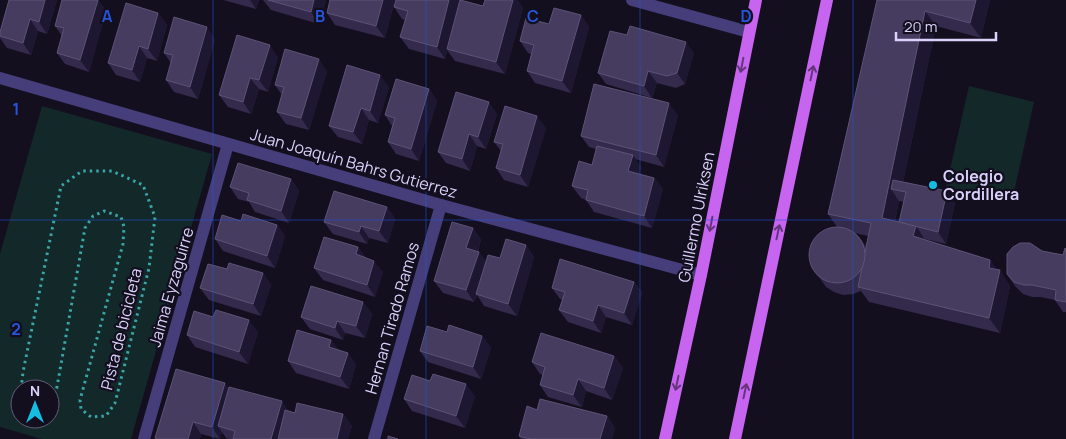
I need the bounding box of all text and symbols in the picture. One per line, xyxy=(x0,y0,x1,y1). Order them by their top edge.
text: A xyxy=(102,5,113,27)
text: B xyxy=(315,5,325,27)
text: C xyxy=(527,5,539,27)
text: D xyxy=(740,5,752,27)
scale bar xyxy=(896,10,996,42)
text: 20 m xyxy=(904,16,937,37)
one-way arrow xyxy=(737,56,747,72)
one-way arrow xyxy=(807,66,817,82)
text: 1 xyxy=(12,98,20,120)
street label: Juan Joaquín Bahrs Gutierrez xyxy=(248,123,460,203)
street label: Guillermo Ulriksen xyxy=(673,150,719,284)
place label: Colegio Cordillera xyxy=(943,165,1019,205)
marker: Colegio Cordillera xyxy=(927,179,939,191)
one-way arrow xyxy=(706,216,715,232)
street label: Jaima Eyzaguirre xyxy=(143,225,199,349)
one-way arrow xyxy=(774,225,784,241)
street label: Hernan Tirado Ramos xyxy=(360,239,424,397)
street label: Pista de bicicleta xyxy=(95,266,147,392)
text: 2 xyxy=(11,318,21,340)
one-way arrow xyxy=(672,375,681,391)
north arrow xyxy=(10,379,60,429)
text: N xyxy=(30,381,40,400)
one-way arrow xyxy=(741,384,751,400)

